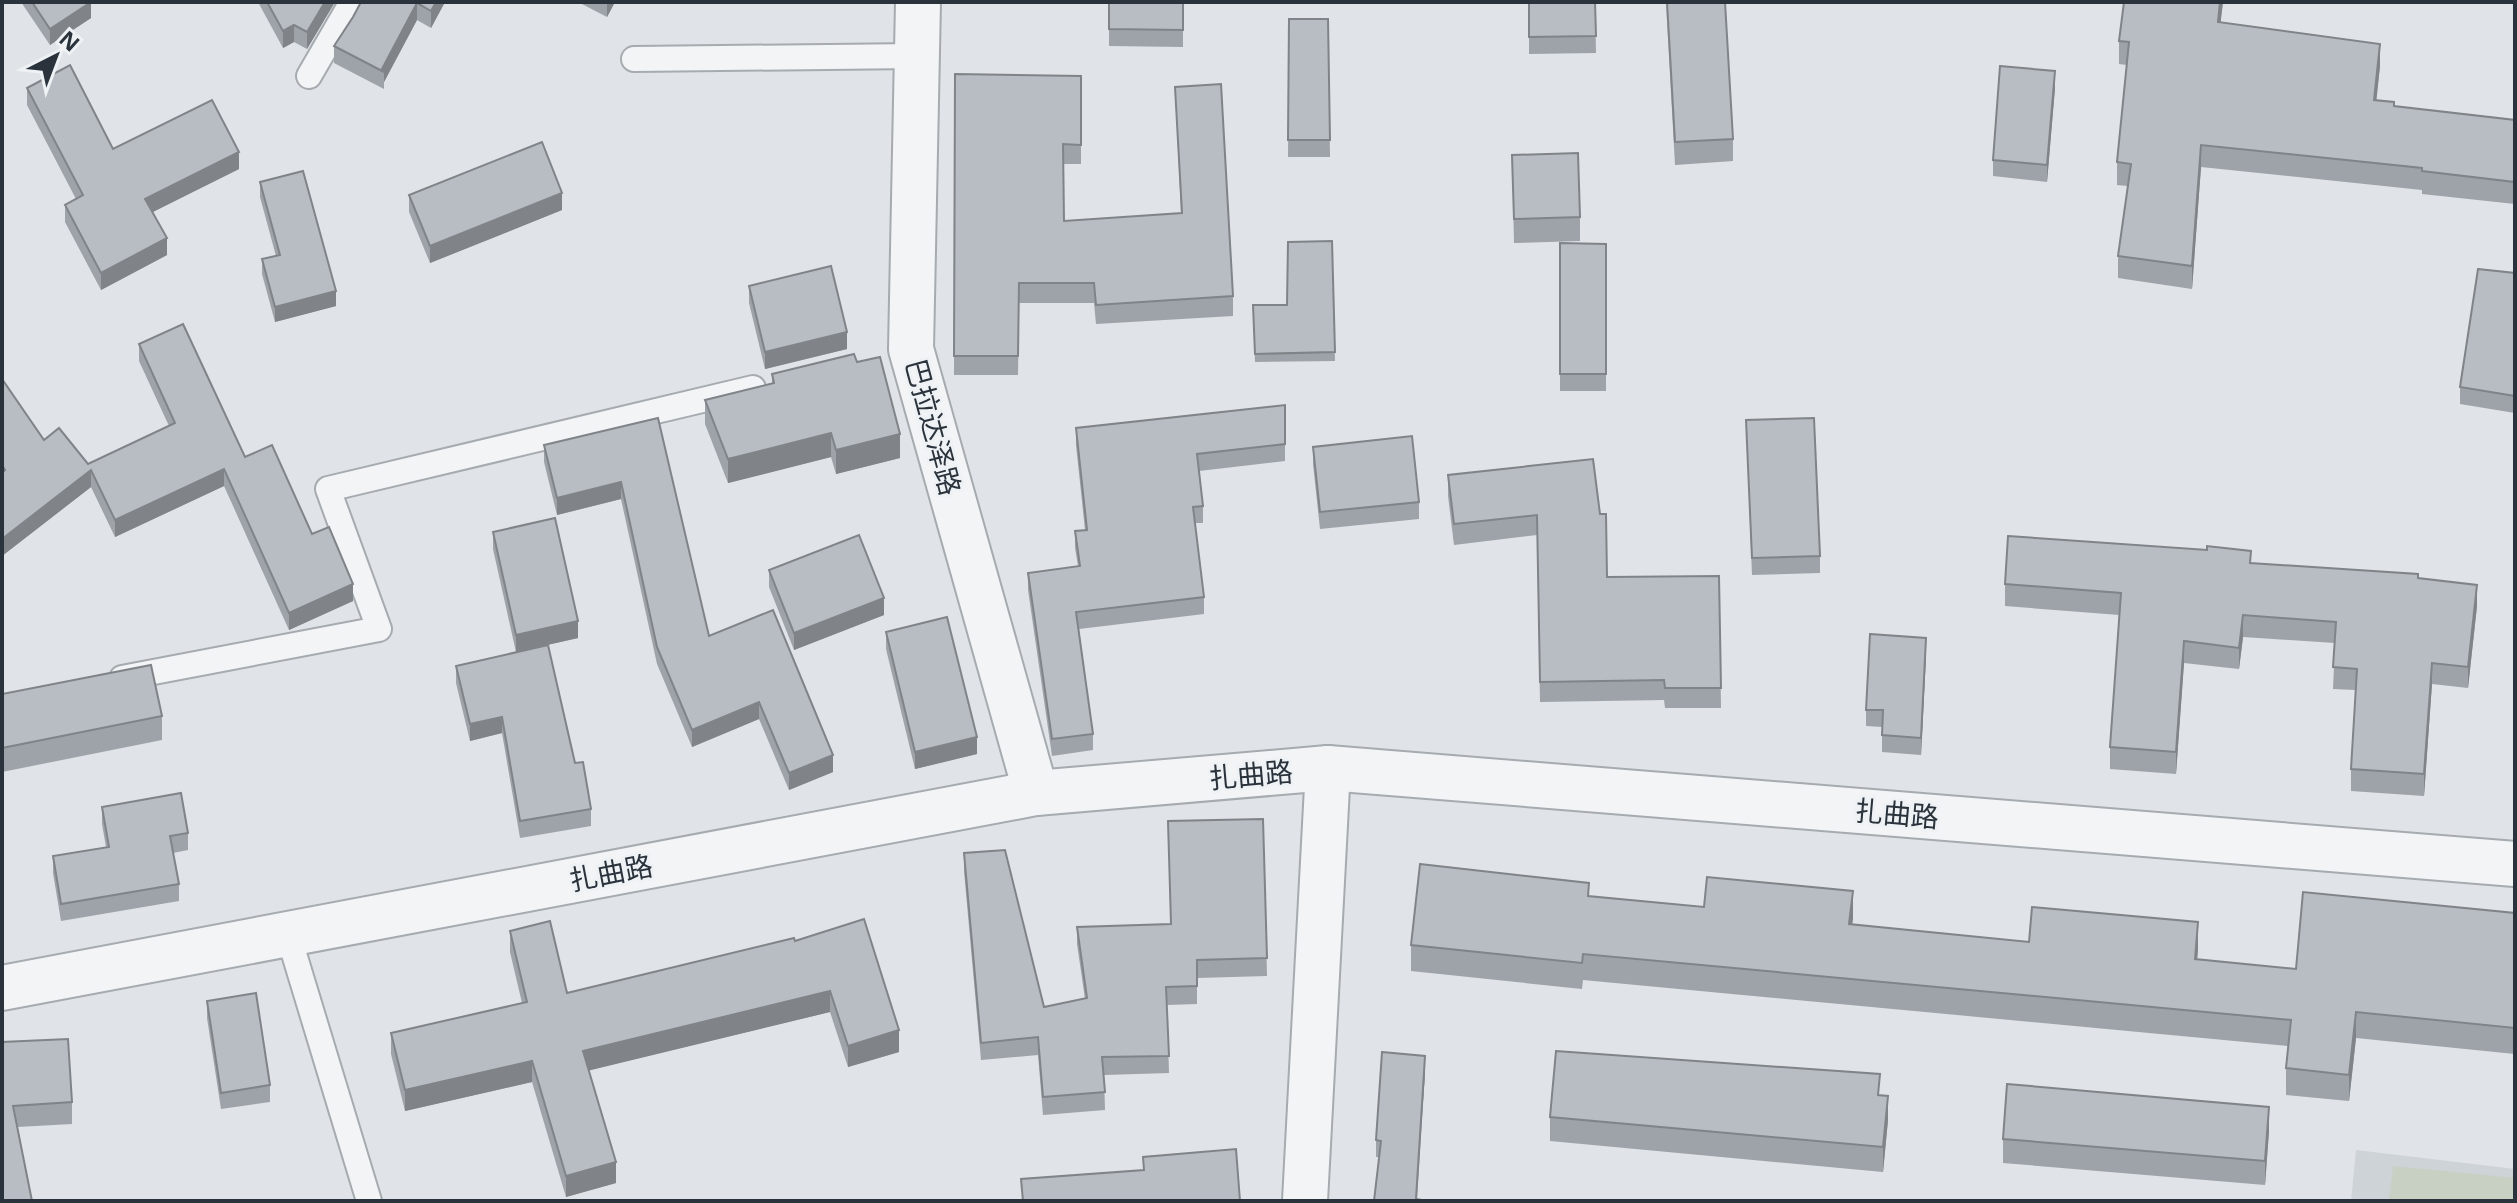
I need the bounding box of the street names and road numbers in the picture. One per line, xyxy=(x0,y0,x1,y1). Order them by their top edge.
street label: 巴拉达泽路 xyxy=(897,354,970,499)
street label: 扎曲路 xyxy=(1207,751,1294,797)
street label: 扎曲路 xyxy=(1854,790,1941,836)
street label: 扎曲路 xyxy=(566,845,656,899)

